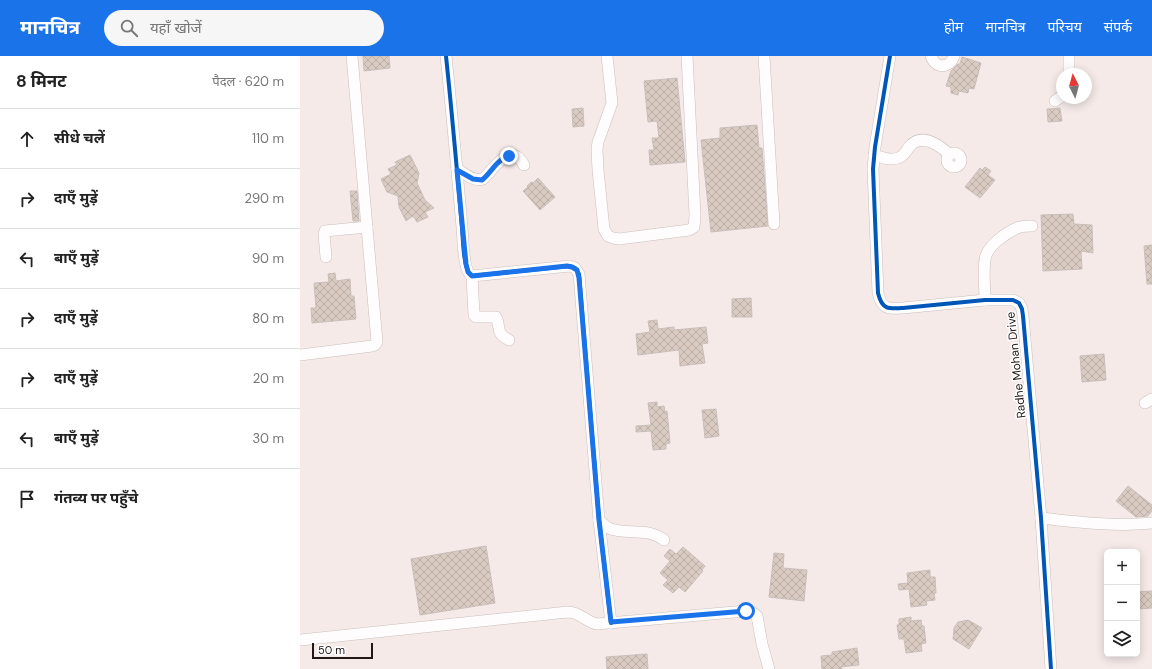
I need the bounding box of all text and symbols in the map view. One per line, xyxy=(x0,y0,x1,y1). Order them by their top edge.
search box xyxy=(104,10,384,46)
text: मानचित्र xyxy=(20,15,80,40)
icon: search xyxy=(118,17,140,39)
text: यहाँ खोजें xyxy=(150,18,202,38)
text: होम xyxy=(944,18,963,36)
text: मानचित्र xyxy=(985,18,1026,36)
text: परिचय xyxy=(1048,18,1082,36)
text: संपर्क xyxy=(1104,18,1132,36)
north arrow xyxy=(1056,68,1092,104)
text: 8 मिनट xyxy=(16,70,66,92)
text: पैदल · 620 m xyxy=(212,73,284,90)
icon: ahead xyxy=(16,128,38,150)
text: सीधे चलें xyxy=(54,128,105,148)
text: 110 m xyxy=(252,130,284,147)
route end xyxy=(500,147,518,165)
icon: right xyxy=(16,188,38,210)
text: दाएँ मुड़ें xyxy=(54,188,98,208)
text: 290 m xyxy=(245,190,284,207)
icon: left xyxy=(16,248,38,270)
text: बाएँ मुड़ें xyxy=(54,248,99,268)
text: 90 m xyxy=(252,250,284,267)
icon: right xyxy=(16,308,38,330)
text: दाएँ मुड़ें xyxy=(54,308,98,328)
text: 80 m xyxy=(252,310,284,327)
street label: Radhe Mohan Drive xyxy=(1002,311,1030,419)
icon: right xyxy=(16,368,38,390)
text: दाएँ मुड़ें xyxy=(54,368,98,388)
text: 20 m xyxy=(253,370,284,387)
icon: left xyxy=(16,428,38,450)
text: बाएँ मुड़ें xyxy=(54,428,99,448)
text: 30 m xyxy=(252,430,284,447)
icon: arrive xyxy=(16,488,38,510)
text: गंतव्य पर पहुँचे xyxy=(54,488,138,508)
map controls xyxy=(1104,549,1140,657)
button: + xyxy=(1104,549,1140,585)
button: − xyxy=(1104,585,1140,621)
route start xyxy=(737,602,755,620)
button: layers xyxy=(1104,621,1140,657)
scale bar xyxy=(312,641,373,660)
text: 50 m xyxy=(318,643,345,657)

